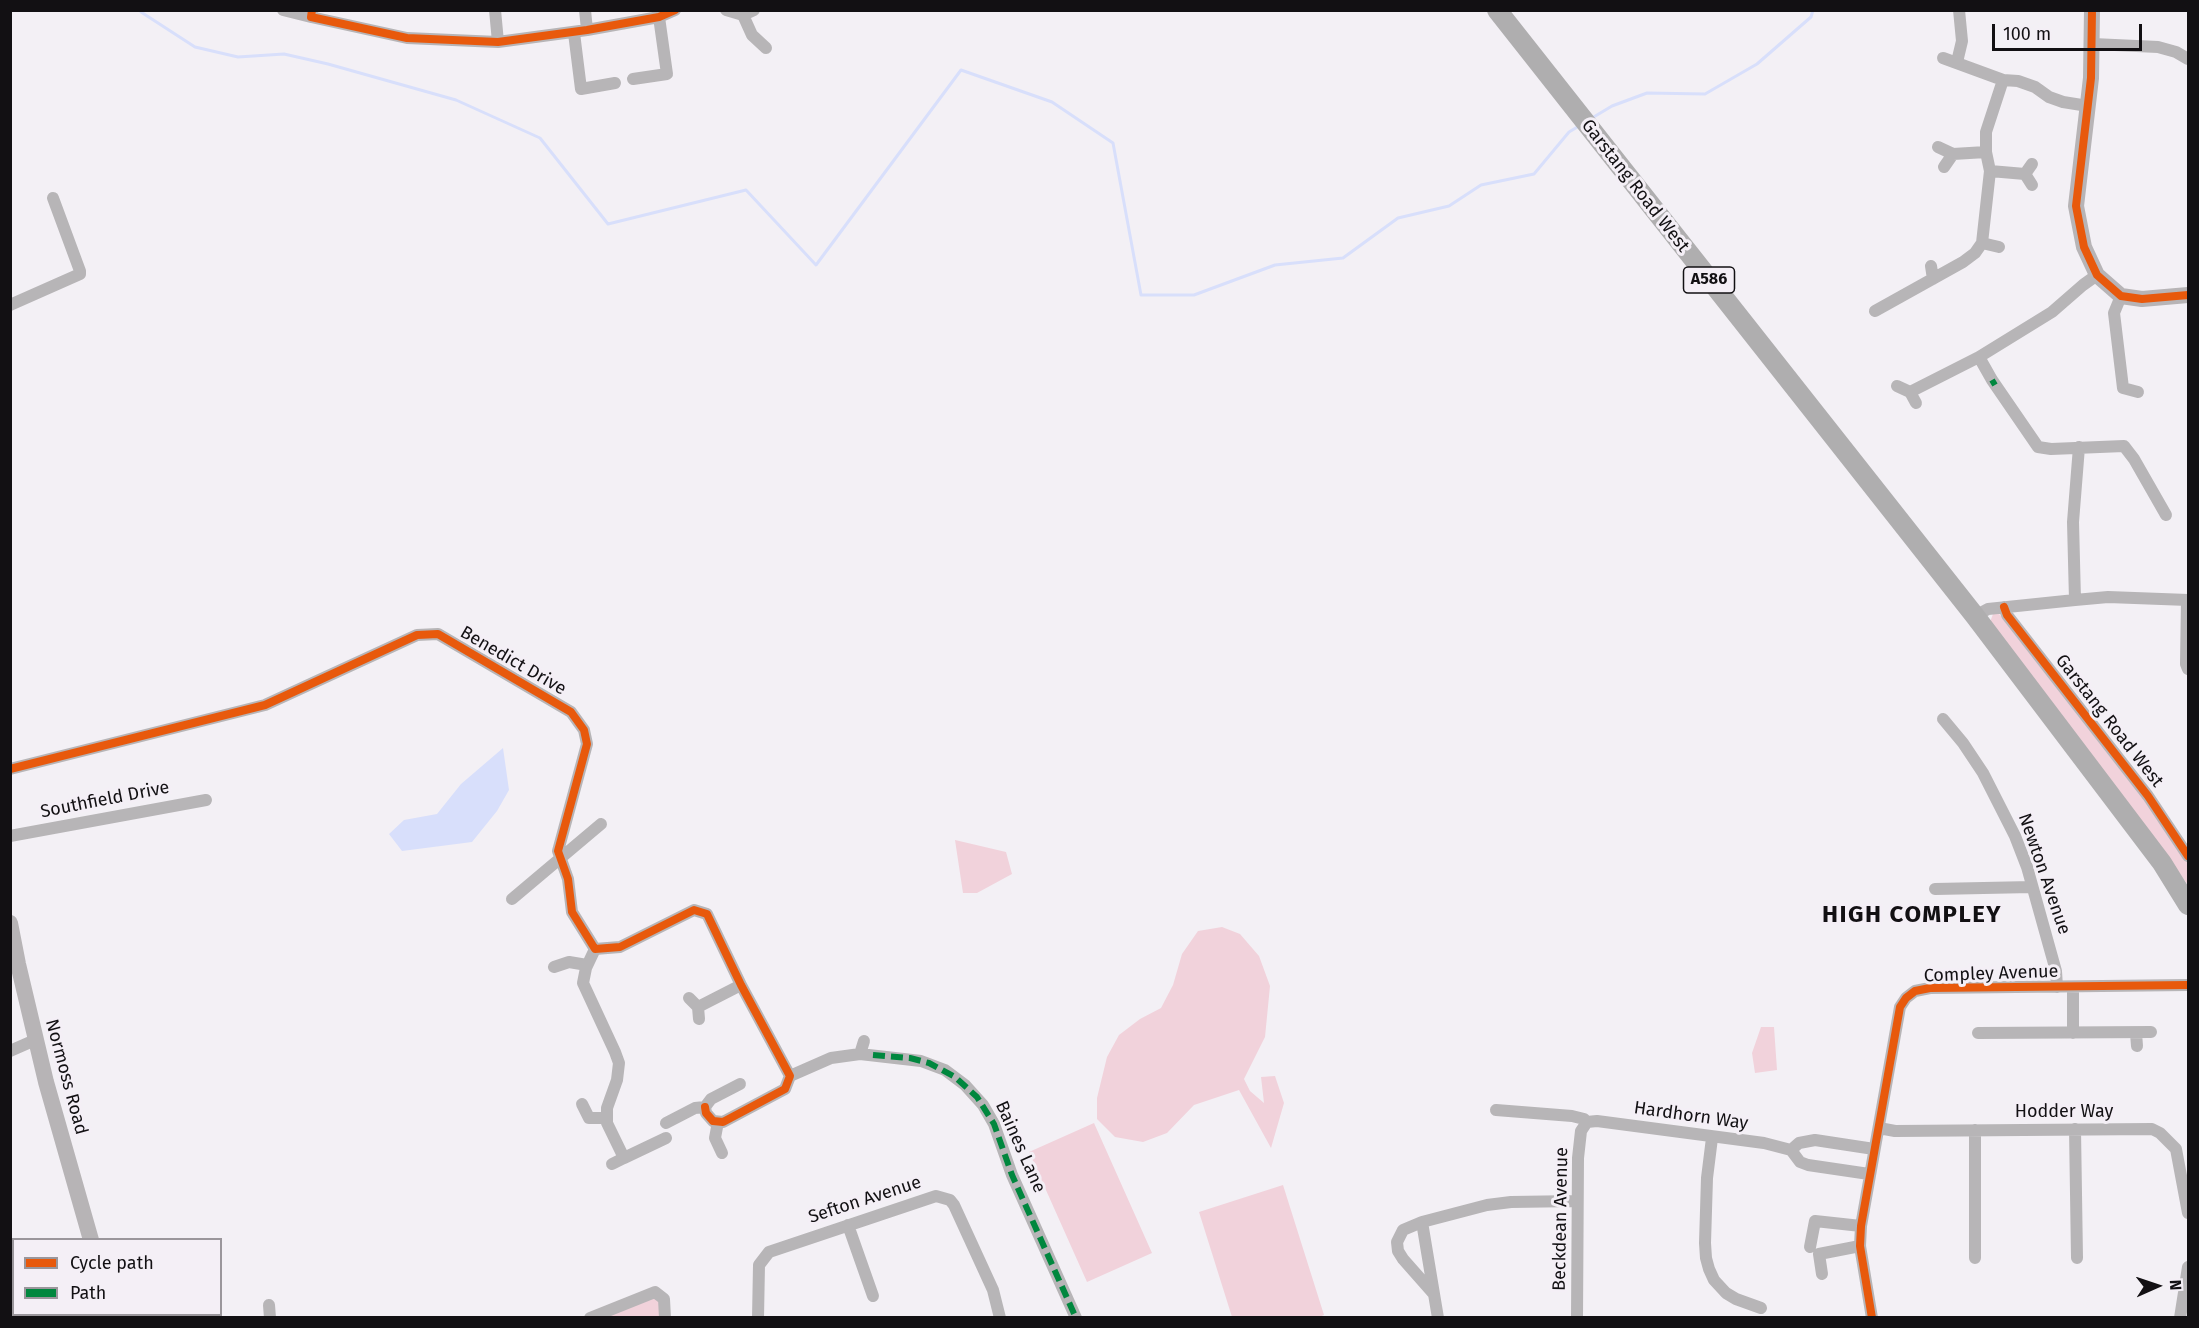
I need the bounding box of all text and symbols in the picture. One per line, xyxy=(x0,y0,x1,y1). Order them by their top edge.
scale bar xyxy=(1995,12,2145,50)
text: 100 m xyxy=(2003,23,2051,45)
street label: Garstang Road West xyxy=(1576,115,1694,257)
road number: A586 xyxy=(1684,267,1734,293)
street label: Benedict Drive xyxy=(456,622,570,700)
street label: Garstang Road West xyxy=(2050,650,2168,792)
street label: Southfield Drive xyxy=(39,777,171,823)
street label: Newton Avenue xyxy=(2013,811,2075,937)
district label: HIGH COMPLEY xyxy=(1822,901,2002,929)
street label: Compley Avenue xyxy=(1923,961,2059,987)
street label: Normoss Road xyxy=(40,1017,92,1137)
street label: Hardhorn Way xyxy=(1632,1097,1750,1135)
street label: Baines Lane xyxy=(990,1098,1050,1196)
street label: Hodder Way xyxy=(2015,1101,2113,1123)
street label: Beckdean Avenue xyxy=(1549,1147,1573,1291)
street label: Sefton Avenue xyxy=(806,1172,924,1228)
legend xyxy=(12,1238,222,1316)
text: Cycle path xyxy=(70,1252,154,1274)
north arrow xyxy=(2127,1256,2187,1316)
text: N xyxy=(2166,1279,2185,1291)
text: Path xyxy=(70,1282,106,1304)

